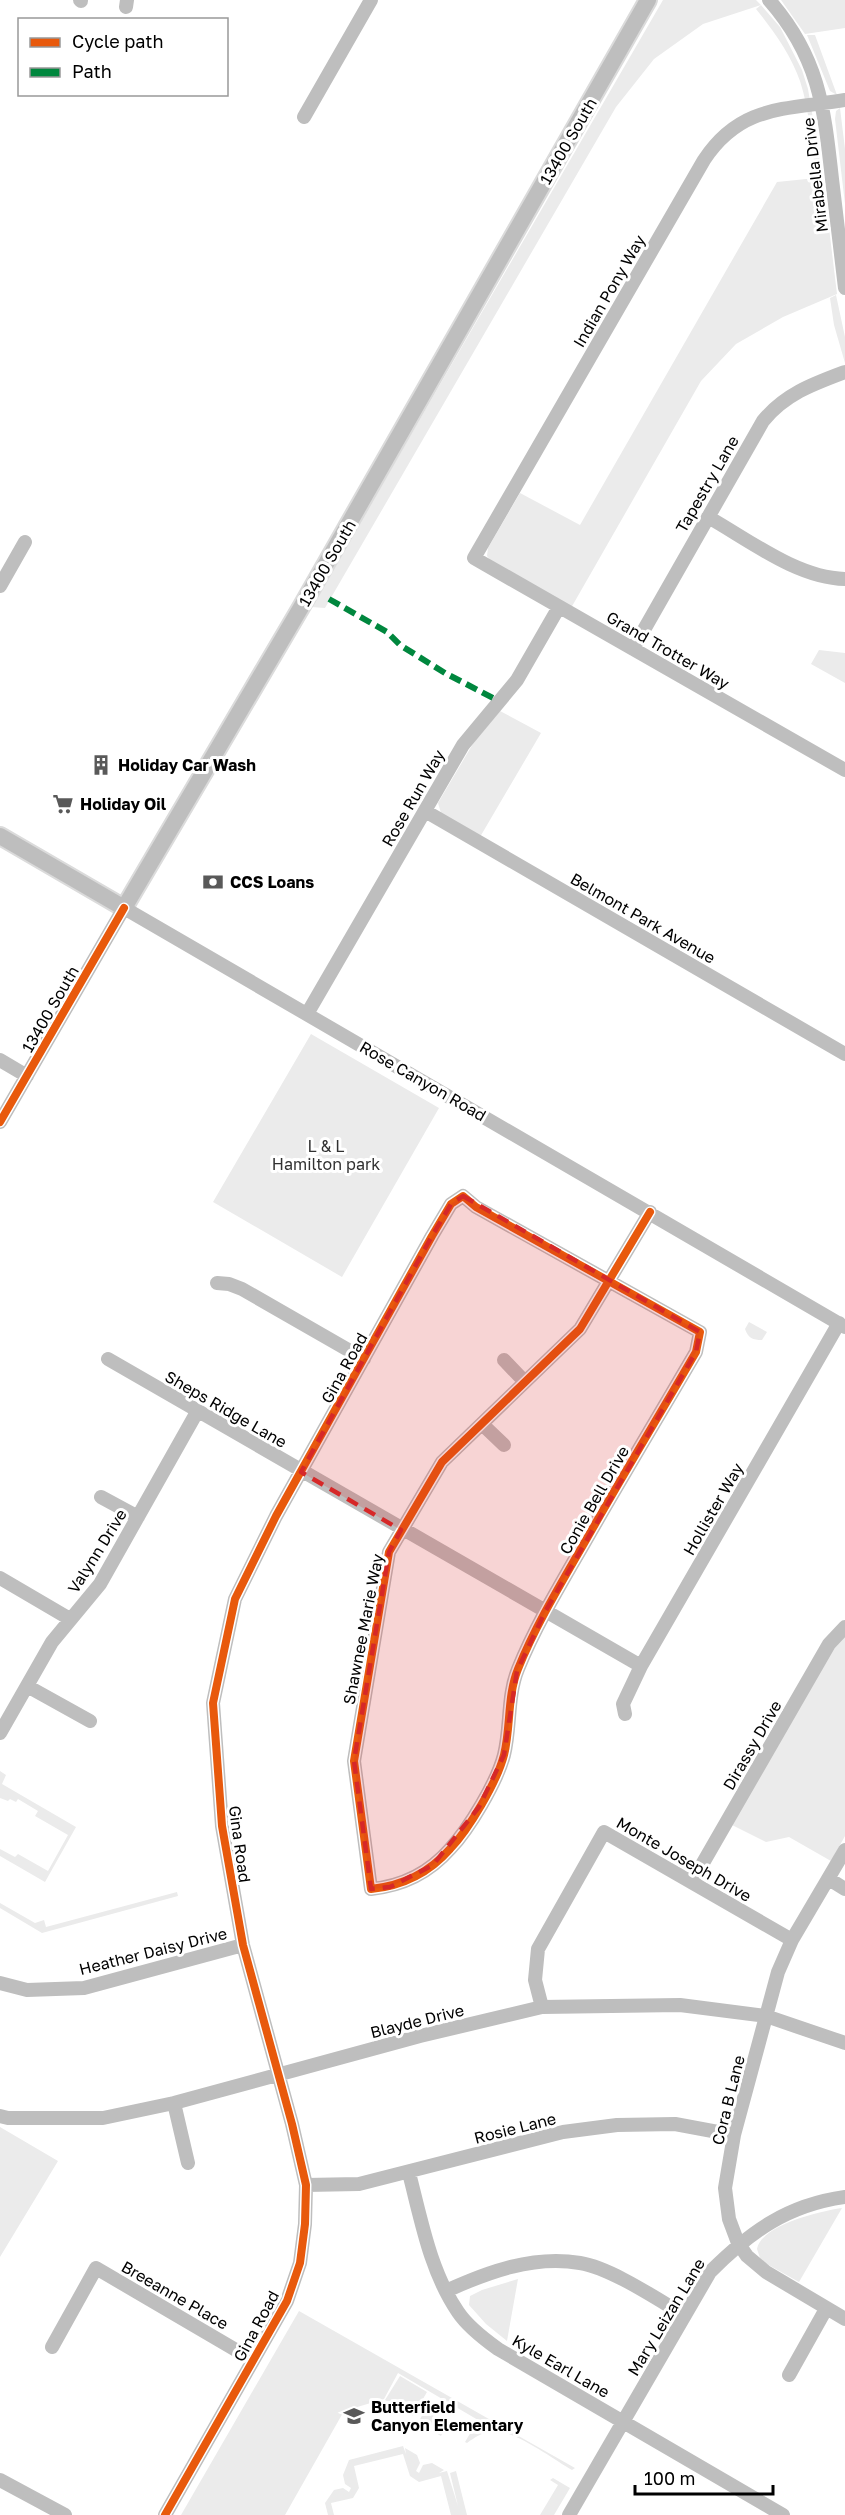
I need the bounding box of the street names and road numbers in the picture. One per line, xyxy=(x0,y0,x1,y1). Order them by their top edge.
street label: 13400 South xyxy=(535,94,601,188)
street label: Mirabella Drive xyxy=(798,117,832,233)
street label: Indian Pony Way xyxy=(569,231,649,351)
street label: Tapestry Lane xyxy=(671,432,743,536)
street label: 13400 South xyxy=(294,516,360,610)
street label: Grand Trotter Way xyxy=(603,607,733,693)
street label: Rose Run Way xyxy=(377,746,449,850)
street label: Belmont Park Avenue xyxy=(567,868,719,968)
street label: 13400 South xyxy=(17,962,83,1056)
street label: Rose Canyon Road xyxy=(356,1037,490,1125)
street label: Gina Road xyxy=(316,1329,372,1407)
street label: Sheps Ridge Lane xyxy=(162,1366,290,1452)
street label: Conie Bell Drive xyxy=(555,1442,633,1558)
street label: Hollister Way xyxy=(679,1459,747,1559)
street label: Valynn Drive xyxy=(63,1505,131,1597)
street label: Shawnee Marie Way xyxy=(339,1552,387,1706)
street label: Dirassy Drive xyxy=(718,1697,786,1793)
street label: Gina Road xyxy=(225,1804,255,1884)
street label: Monte Joseph Drive xyxy=(613,1812,755,1906)
street label: Heather Daisy Drive xyxy=(77,1923,229,1979)
street label: Blayde Drive xyxy=(368,2000,466,2042)
street label: Cora B Lane xyxy=(707,2053,749,2147)
street label: Rosie Lane xyxy=(472,2108,558,2148)
street label: Mary Leizan Lane xyxy=(623,2255,709,2379)
street label: Breeanne Place xyxy=(118,2256,232,2334)
street label: Gina Road xyxy=(229,2287,283,2365)
street label: Kyle Earl Lane xyxy=(509,2330,613,2402)

